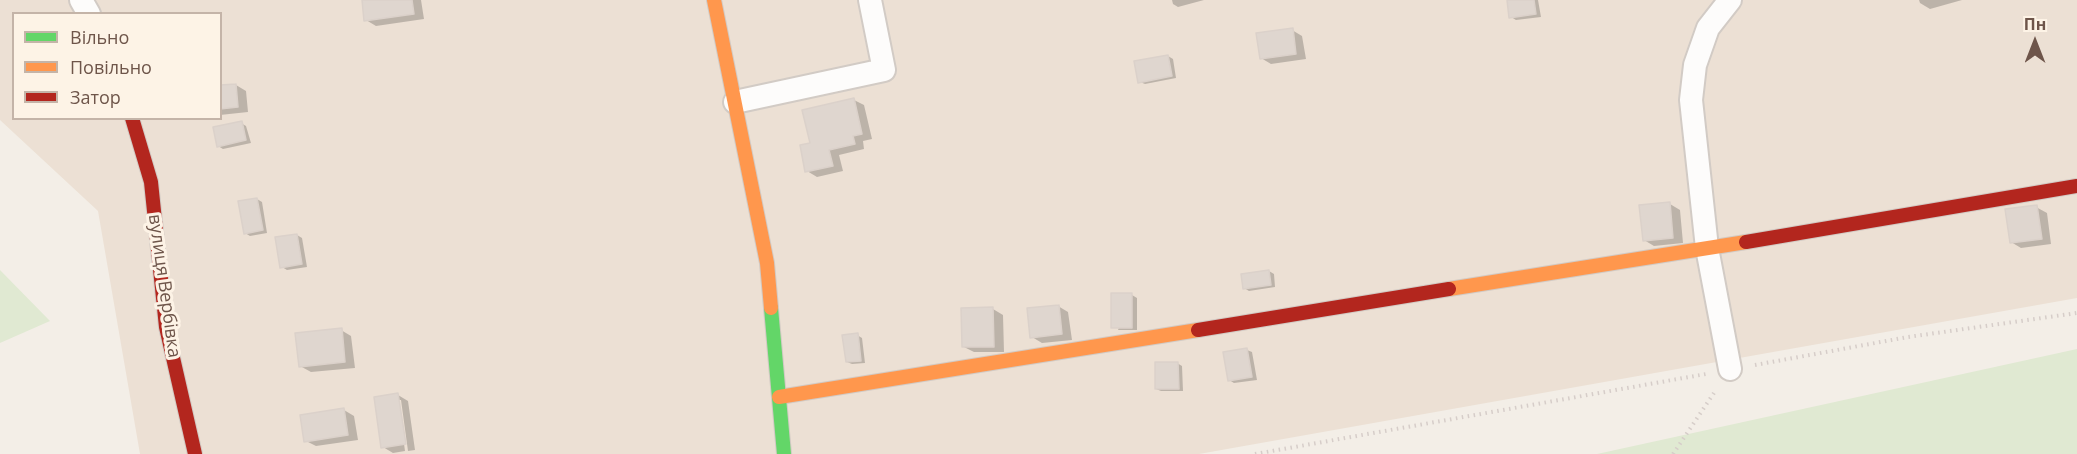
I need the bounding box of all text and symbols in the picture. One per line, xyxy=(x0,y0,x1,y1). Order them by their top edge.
legend xyxy=(12,12,222,120)
north arrow xyxy=(2005,12,2065,72)
text: Пн xyxy=(2024,13,2046,35)
text: Вільно xyxy=(70,25,129,49)
text: Повільно xyxy=(70,55,152,79)
text: Затор xyxy=(70,85,121,109)
street label: вулиця Вербівка xyxy=(143,213,185,359)

